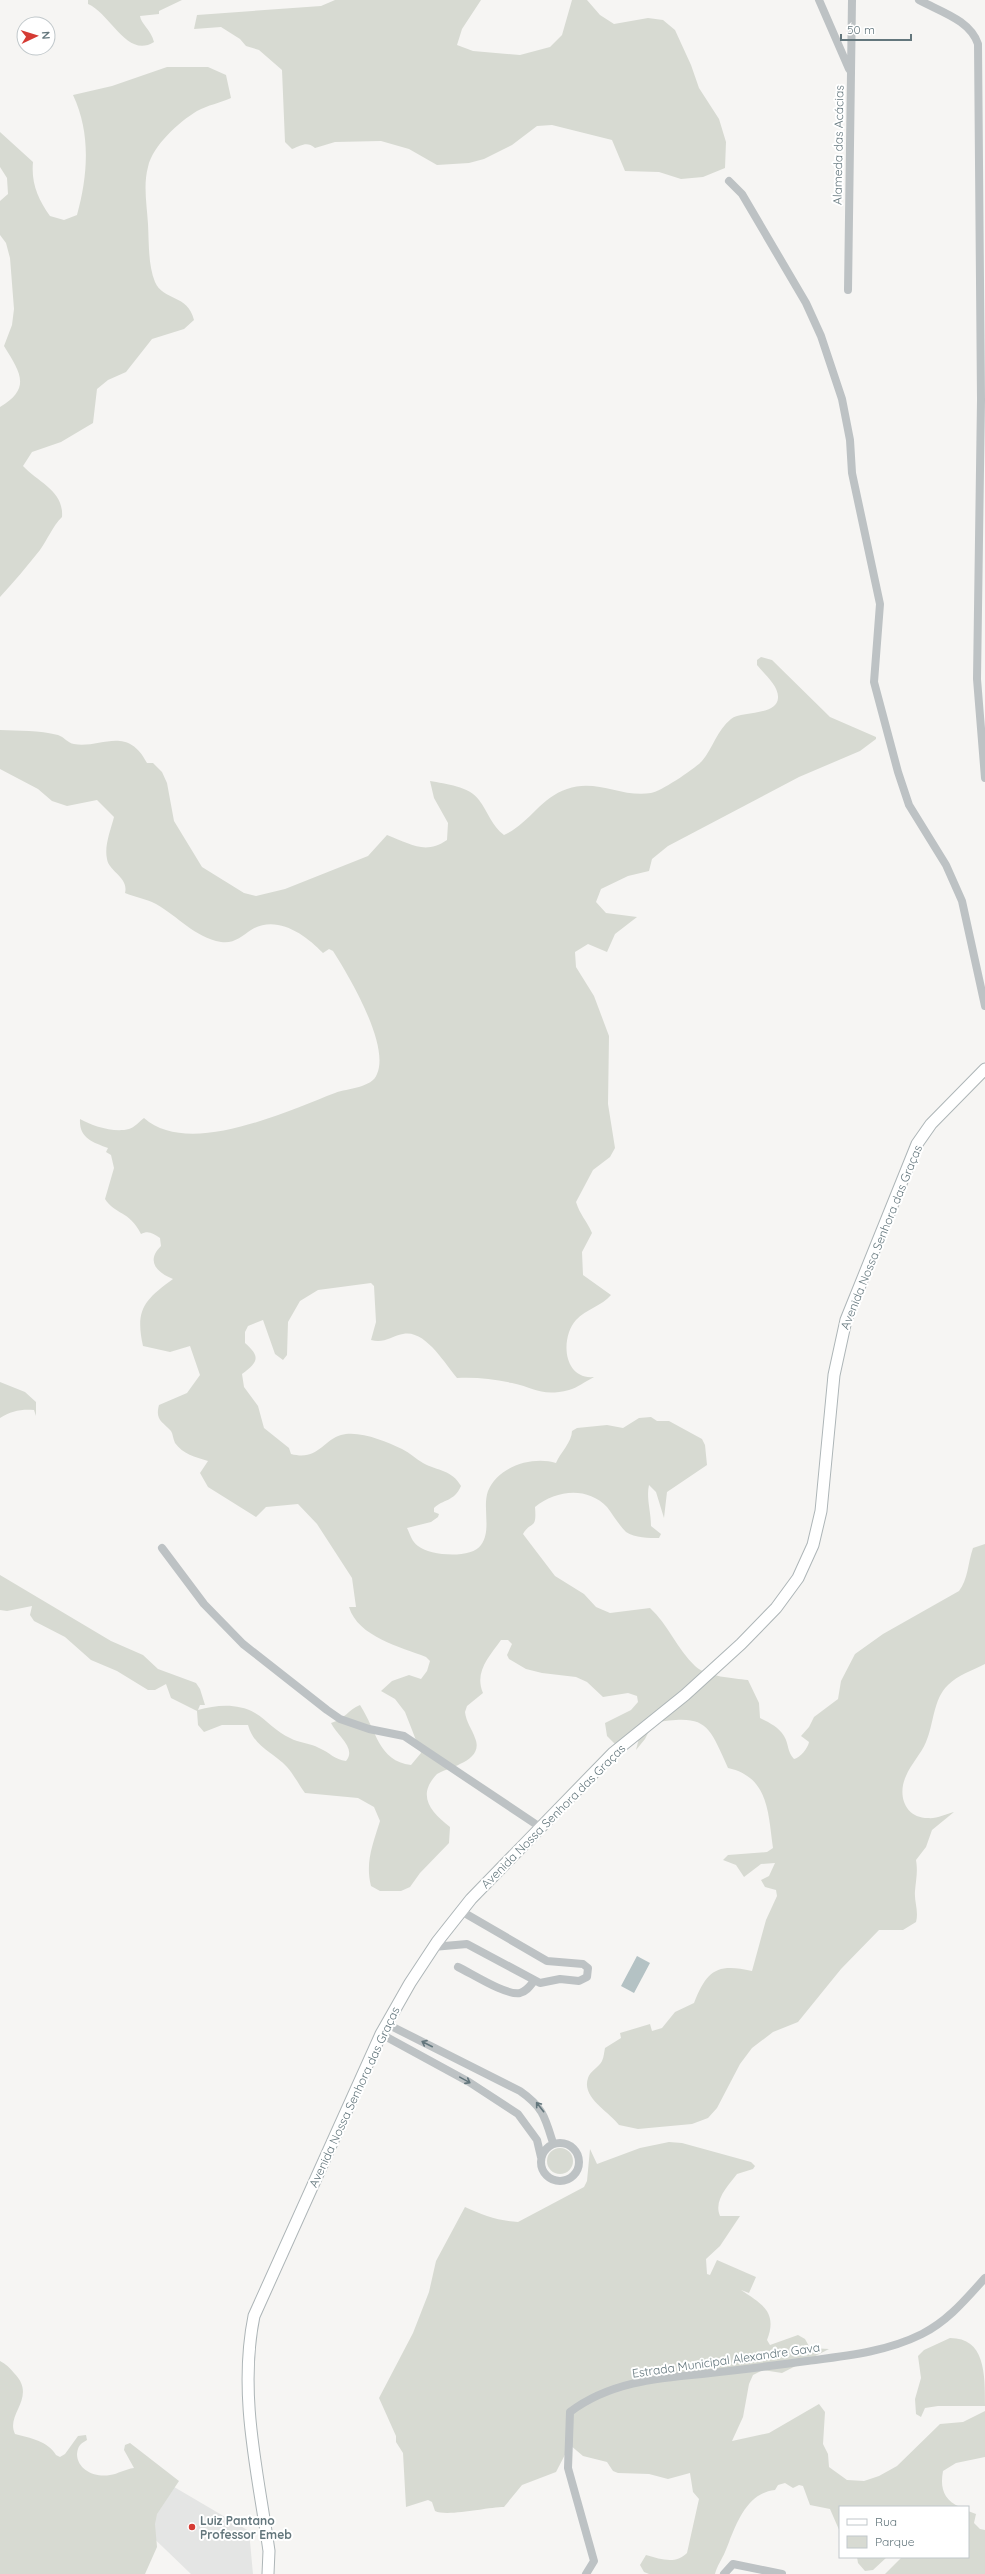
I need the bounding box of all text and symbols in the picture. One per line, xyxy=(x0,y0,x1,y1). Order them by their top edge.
north arrow xyxy=(16,16,56,56)
scale bar xyxy=(841,16,911,42)
text: 50 m xyxy=(847,22,875,37)
text: N xyxy=(39,31,53,40)
street label: Alameda das Acácias xyxy=(829,85,847,205)
street label: Avenida Nossa Senhora das Graças xyxy=(837,1142,925,1332)
street label: Avenida Nossa Senhora das Graças xyxy=(478,1740,629,1891)
street label: Avenida Nossa Senhora das Graças xyxy=(305,2004,403,2190)
one-way arrow xyxy=(421,2040,433,2047)
one-way arrow xyxy=(459,2076,471,2084)
one-way arrow xyxy=(535,2102,544,2113)
street label: Estrada Municipal Alexandre Gava xyxy=(631,2339,821,2381)
legend xyxy=(839,2506,969,2558)
place label: Luiz Pantano Professor Emeb xyxy=(200,2513,292,2542)
text: Rua xyxy=(875,2514,897,2529)
marker: Luiz Pantano Professor Emeb xyxy=(187,2522,197,2532)
text: Parque xyxy=(875,2534,915,2549)

